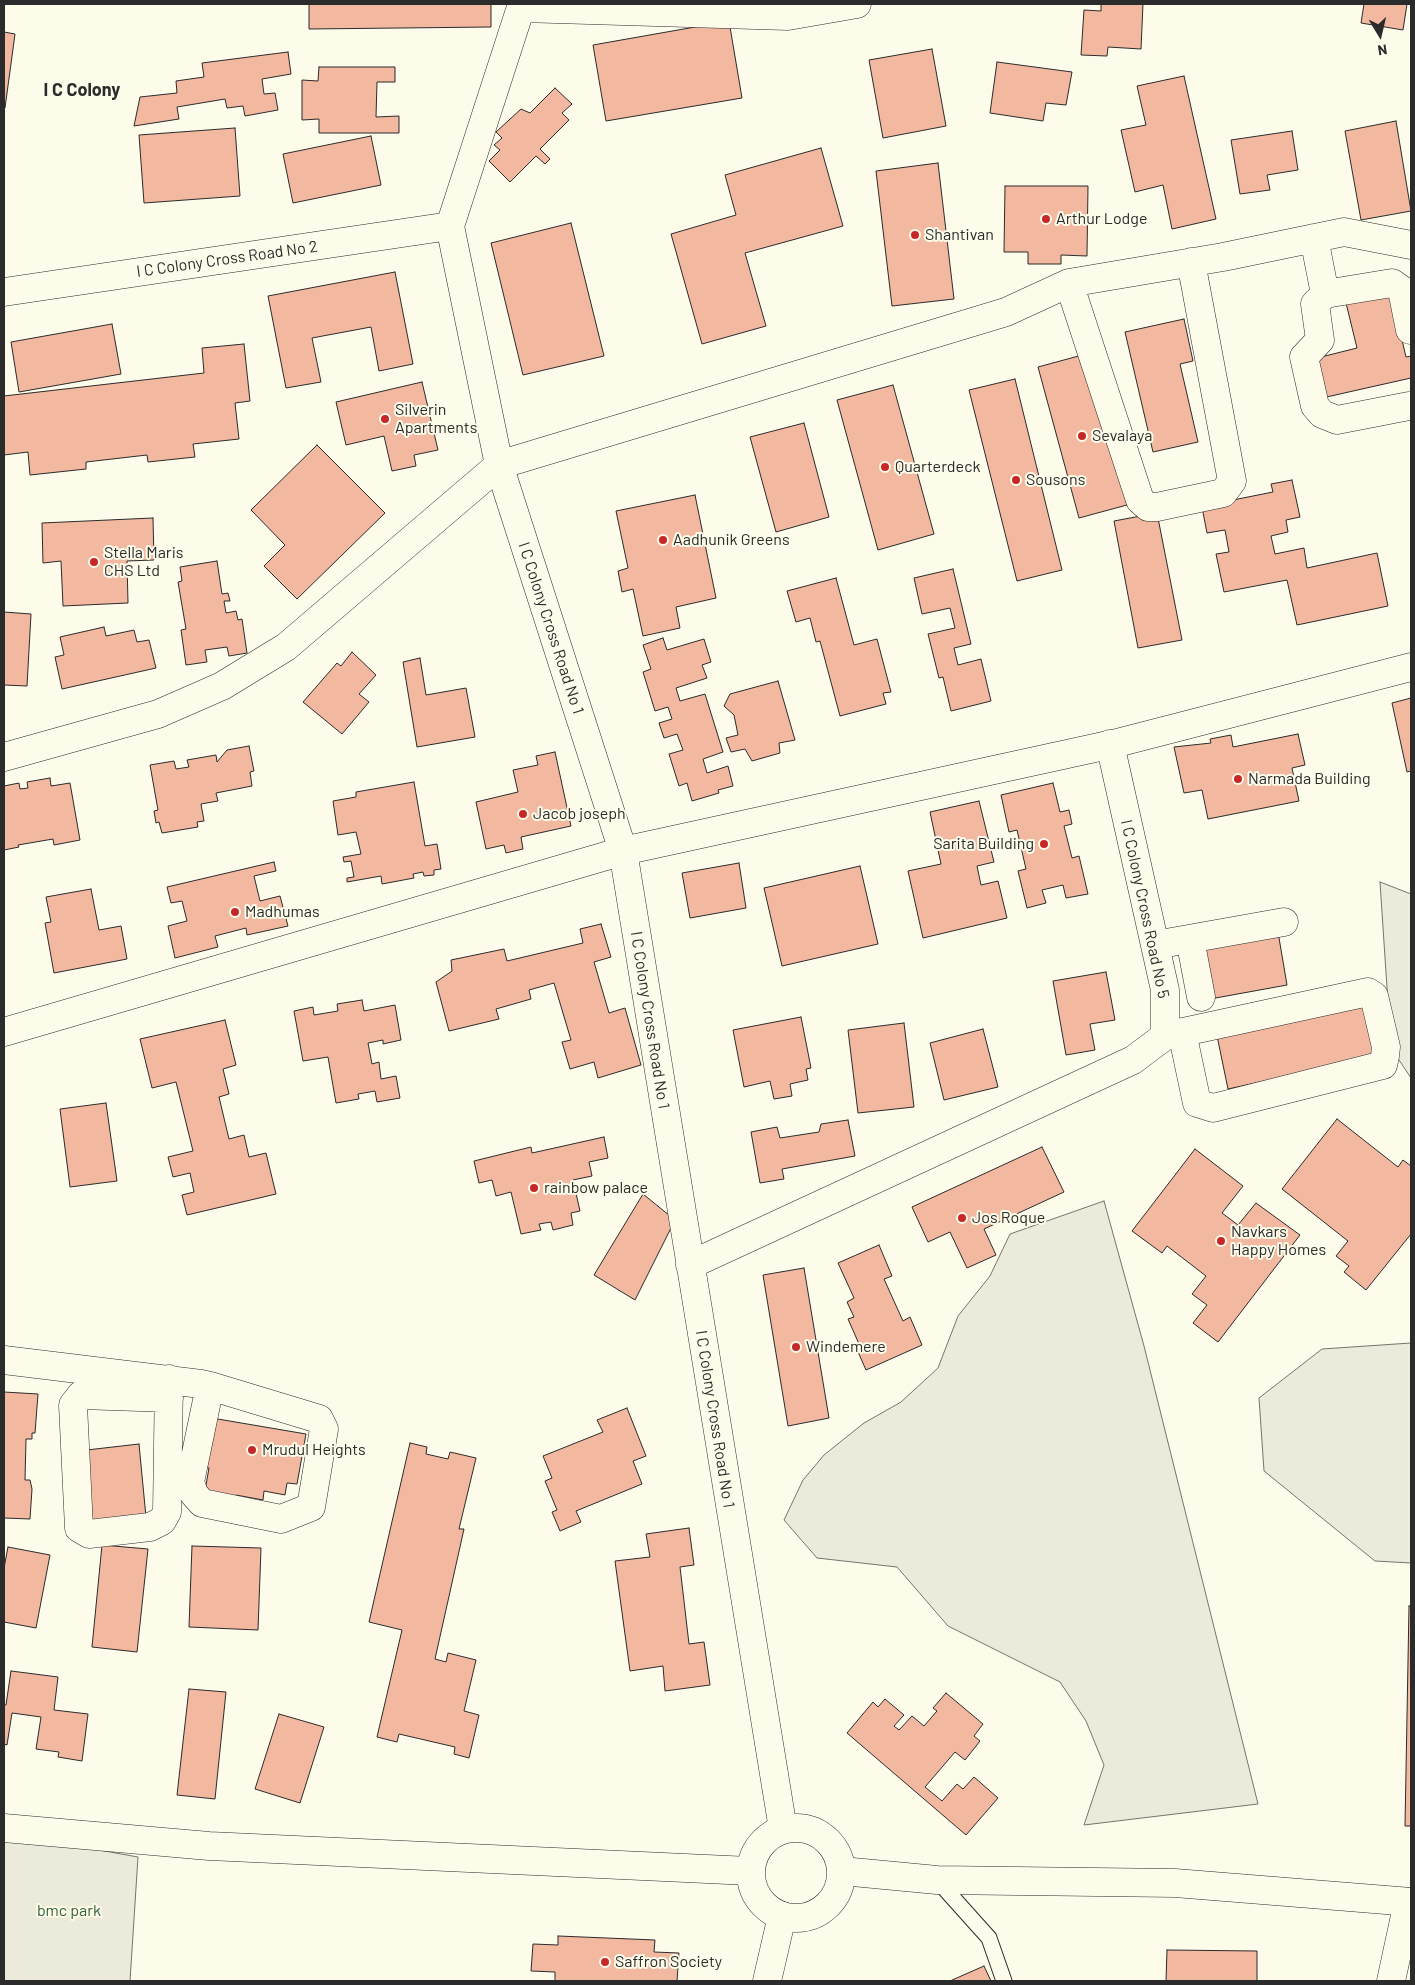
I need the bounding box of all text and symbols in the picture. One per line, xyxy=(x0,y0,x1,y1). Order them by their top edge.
north arrow xyxy=(1355,10,1405,60)
text: N xyxy=(1376,41,1388,59)
district label: I C Colony xyxy=(44,79,120,101)
place label: Arthur Lodge xyxy=(1056,209,1147,229)
marker: Arthur Lodge xyxy=(1040,213,1052,225)
place label: Shantivan xyxy=(925,225,994,245)
marker: Shantivan xyxy=(909,229,921,241)
street label: I C Colony Cross Road No 2 xyxy=(135,237,319,281)
place label: Silverin Apartments xyxy=(395,400,477,438)
marker: Silverin Apartments xyxy=(379,413,391,425)
place label: Sevalaya xyxy=(1092,426,1152,446)
marker: Sevalaya xyxy=(1076,430,1088,442)
place label: Quarterdeck xyxy=(895,457,980,477)
marker: Quarterdeck xyxy=(879,461,891,473)
place label: Sousons xyxy=(1026,470,1085,490)
marker: Sousons xyxy=(1010,474,1022,486)
place label: Aadhunik Greens xyxy=(673,530,790,550)
marker: Aadhunik Greens xyxy=(657,534,669,546)
street label: I C Colony Cross Road No 1 xyxy=(514,540,588,716)
place label: Stella Maris CHS Ltd xyxy=(104,543,183,581)
marker: Stella Maris CHS Ltd xyxy=(88,556,100,568)
place label: Narmada Building xyxy=(1248,769,1370,789)
marker: Narmada Building xyxy=(1232,773,1244,785)
place label: Jacob joseph xyxy=(533,804,626,824)
marker: Jacob joseph xyxy=(517,808,529,820)
street label: I C Colony Cross Road No 5 xyxy=(1117,818,1173,1000)
place label: Sarita Building xyxy=(933,834,1034,854)
marker: Sarita Building xyxy=(1038,838,1050,850)
place label: Madhumas xyxy=(245,902,320,922)
marker: Madhumas xyxy=(229,906,241,918)
street label: I C Colony Cross Road No 1 xyxy=(626,930,674,1110)
place label: rainbow palace xyxy=(544,1178,648,1198)
marker: rainbow palace xyxy=(528,1182,540,1194)
place label: Jos Roque xyxy=(972,1208,1045,1228)
marker: Jos Roque xyxy=(956,1212,968,1224)
place label: Navkars Happy Homes xyxy=(1231,1222,1326,1260)
marker: Navkars Happy Homes xyxy=(1215,1235,1227,1247)
street label: I C Colony Cross Road No 1 xyxy=(691,1329,739,1509)
place label: Windemere xyxy=(806,1337,886,1357)
marker: Windemere xyxy=(790,1341,802,1353)
place label: Mrudul Heights xyxy=(262,1440,366,1460)
marker: Mrudul Heights xyxy=(246,1444,258,1456)
park label: bmc park xyxy=(37,1901,101,1921)
place label: Saffron Society xyxy=(615,1952,722,1972)
marker: Saffron Society xyxy=(599,1956,611,1968)

